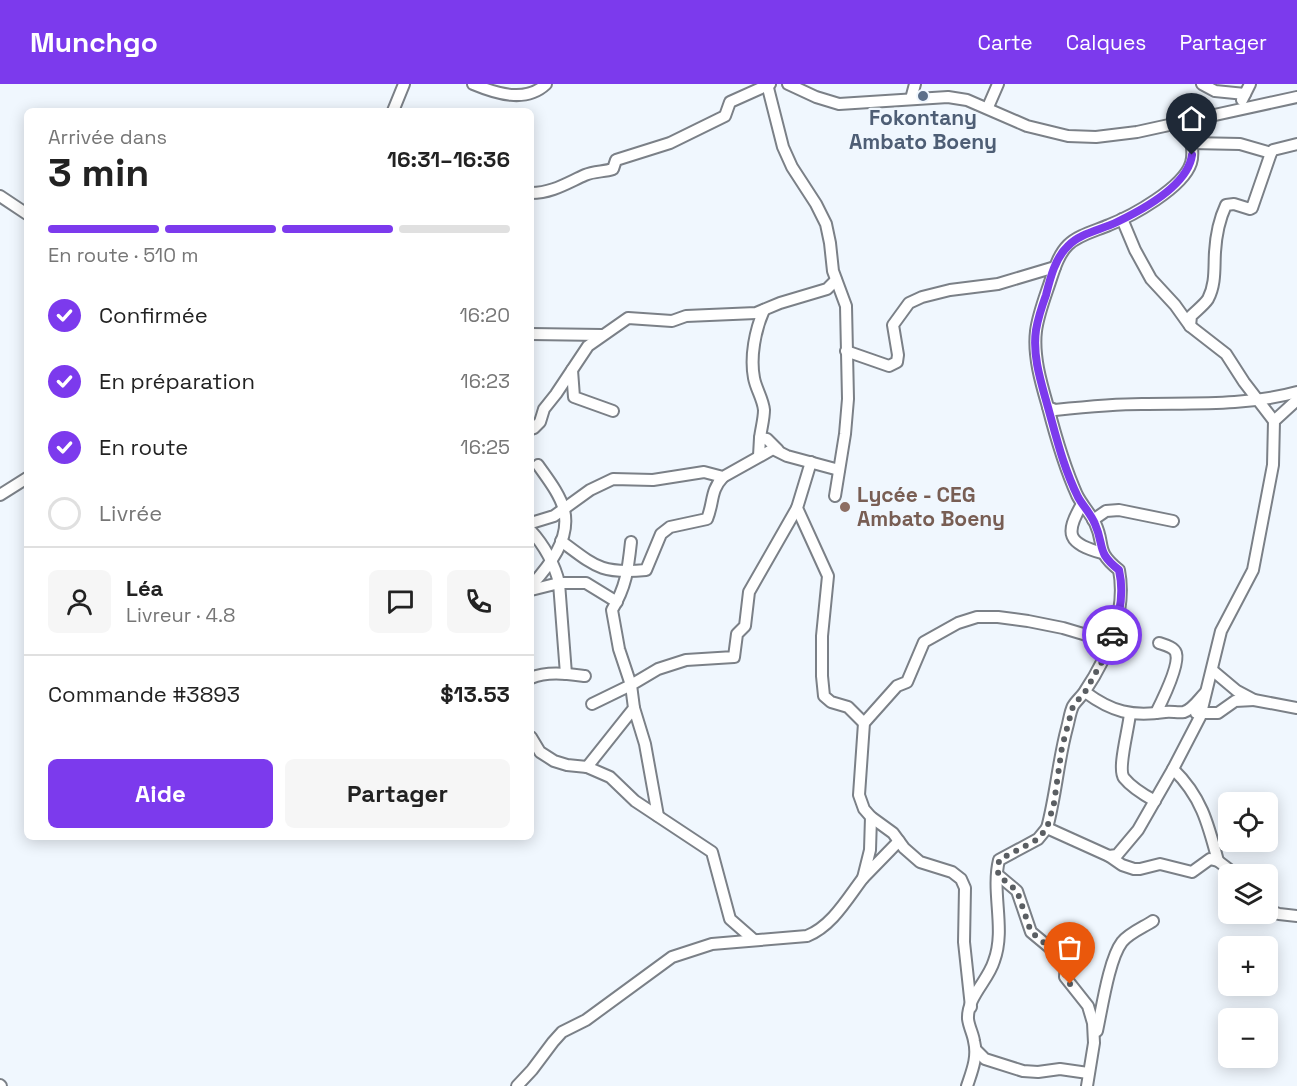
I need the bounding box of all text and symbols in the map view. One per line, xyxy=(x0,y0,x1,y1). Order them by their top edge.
text: Munchgo xyxy=(30,24,158,60)
text: Carte xyxy=(978,29,1033,56)
text: Calques xyxy=(1066,29,1146,56)
text: Partager xyxy=(1179,29,1267,56)
marker: Fokontany Ambato Boeny xyxy=(916,89,930,103)
pin xyxy=(1166,93,1217,155)
icon: home xyxy=(1175,102,1208,135)
place label: Fokontany Ambato Boeny xyxy=(849,104,997,155)
text: Arrivée dans xyxy=(48,124,167,150)
text: 16:31–16:36 xyxy=(387,145,510,173)
text: 3 min xyxy=(48,148,149,197)
text: En route · 510 m xyxy=(48,242,198,268)
icon: check xyxy=(48,299,81,332)
text: Confirmée xyxy=(99,301,208,329)
text: 16:20 xyxy=(459,302,510,328)
icon: check xyxy=(48,365,81,398)
text: En préparation xyxy=(99,367,255,395)
text: 16:23 xyxy=(460,368,510,394)
icon: check xyxy=(48,431,81,464)
text: En route xyxy=(99,433,188,461)
text: 16:25 xyxy=(460,434,510,460)
place label: Lycée - CEG Ambato Boeny xyxy=(857,481,1005,532)
text: Livrée xyxy=(99,499,162,527)
marker: Lycée - CEG Ambato Boeny xyxy=(838,500,852,514)
button: person xyxy=(48,570,111,633)
button: chat xyxy=(369,570,432,633)
button: phone xyxy=(447,570,510,633)
text: Léa xyxy=(126,574,163,602)
text: Livreur · 4.8 xyxy=(126,602,235,628)
courier xyxy=(1082,605,1142,665)
icon: car xyxy=(1096,619,1129,652)
text: Commande #3893 xyxy=(48,680,240,708)
text: $13.53 xyxy=(440,680,510,708)
button: Aide xyxy=(48,759,273,828)
button: Partager xyxy=(285,759,510,828)
map controls xyxy=(1218,792,1278,1068)
button: locate xyxy=(1218,792,1278,852)
button: layers xyxy=(1218,864,1278,924)
pin xyxy=(1044,922,1095,984)
icon: bag xyxy=(1053,931,1086,964)
button: + xyxy=(1218,936,1278,996)
button: − xyxy=(1218,1008,1278,1068)

